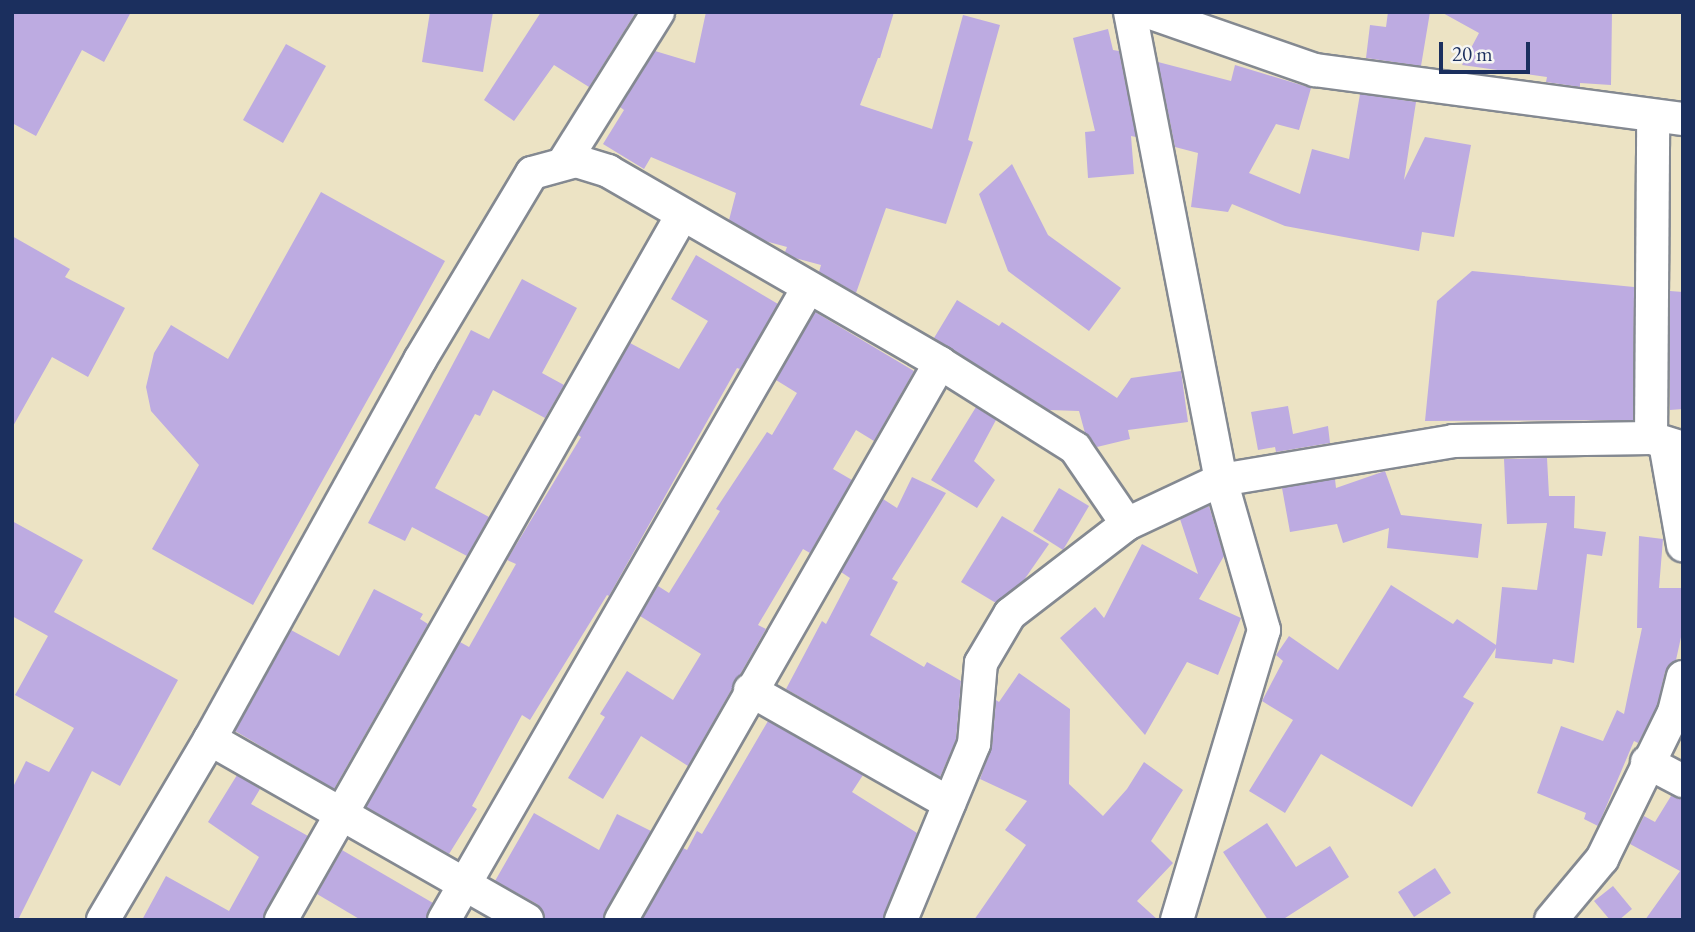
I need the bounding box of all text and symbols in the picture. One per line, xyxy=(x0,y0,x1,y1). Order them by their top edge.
scale bar xyxy=(1443,28,1534,72)
text: 20 m xyxy=(1452,40,1493,67)

